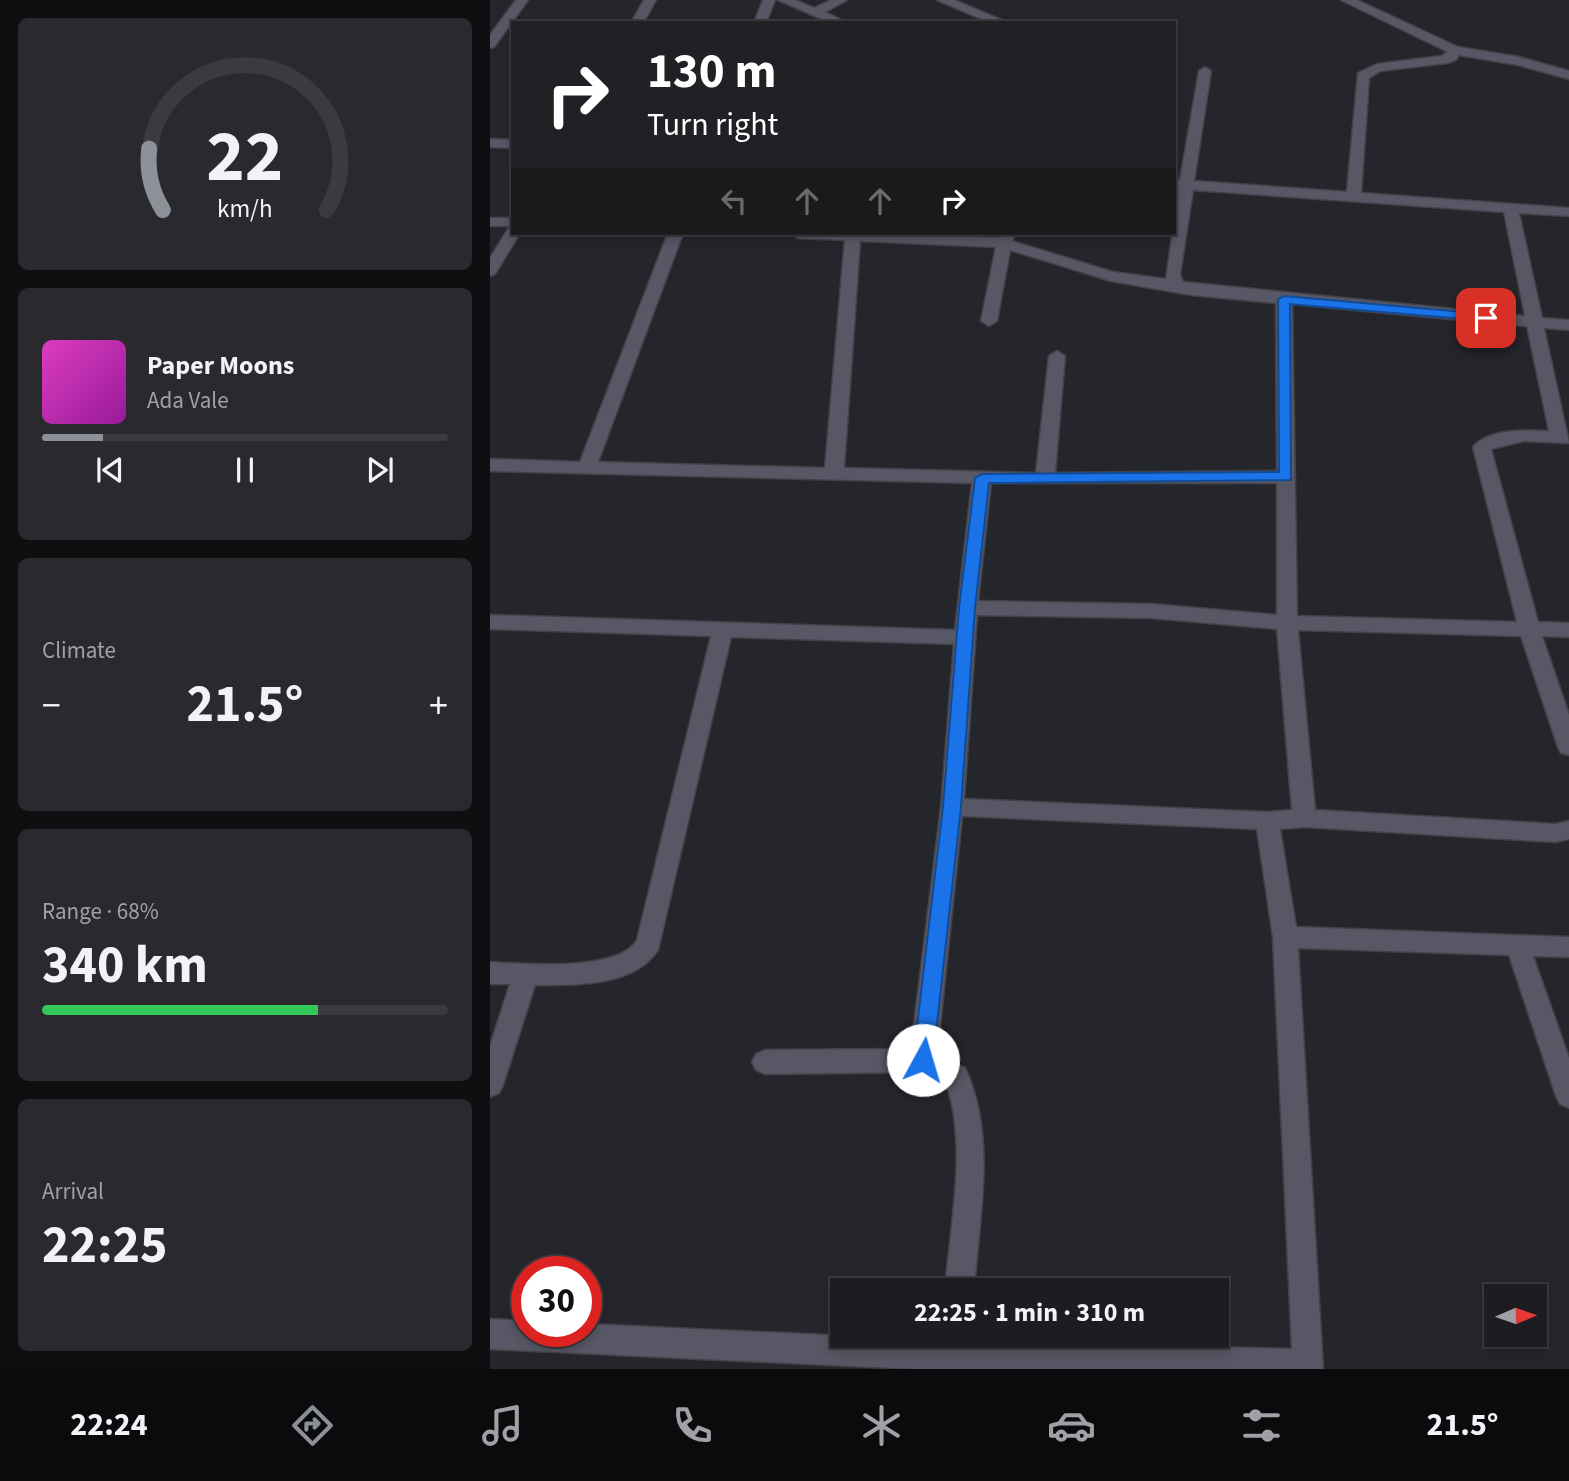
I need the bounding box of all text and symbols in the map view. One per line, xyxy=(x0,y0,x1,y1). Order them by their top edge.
text: 130 m xyxy=(647,37,776,107)
icon: right xyxy=(532,49,623,140)
text: Turn right xyxy=(647,102,778,148)
text: 22 xyxy=(207,105,283,209)
icon: left xyxy=(715,182,753,220)
icon: ahead xyxy=(788,182,826,220)
icon: ahead xyxy=(861,182,899,220)
icon: right xyxy=(934,182,972,220)
text: km/h xyxy=(217,191,273,227)
pin xyxy=(1456,288,1516,348)
icon: arrive xyxy=(1467,299,1505,337)
text: Paper Moons xyxy=(147,347,294,384)
text: Ada Vale xyxy=(147,384,229,417)
icon: previous xyxy=(91,451,129,489)
icon: pause xyxy=(226,451,264,489)
icon: next xyxy=(361,451,399,489)
text: Climate xyxy=(42,634,116,667)
text: 21.5° xyxy=(187,668,303,742)
text: − xyxy=(42,679,61,733)
text: + xyxy=(429,679,448,733)
text: Range · 68% xyxy=(42,895,159,928)
text: 340 km xyxy=(42,929,208,1003)
position arrow xyxy=(886,1023,960,1097)
text: Arrival xyxy=(42,1175,104,1208)
text: 22:25 xyxy=(42,1209,167,1283)
speed limit sign: 30 xyxy=(511,1256,602,1347)
north arrow xyxy=(1484,1284,1547,1348)
map controls xyxy=(1484,1284,1547,1347)
text: 22:25 · 1 min · 310 m xyxy=(914,1294,1145,1331)
icon: directions xyxy=(288,1401,337,1450)
icon: music xyxy=(478,1401,527,1450)
icon: phone xyxy=(668,1401,717,1450)
icon: climate xyxy=(857,1401,906,1450)
icon: car xyxy=(1047,1401,1096,1450)
icon: filters xyxy=(1237,1401,1286,1450)
text: 22:24 xyxy=(70,1402,148,1448)
text: 21.5° xyxy=(1427,1402,1499,1448)

